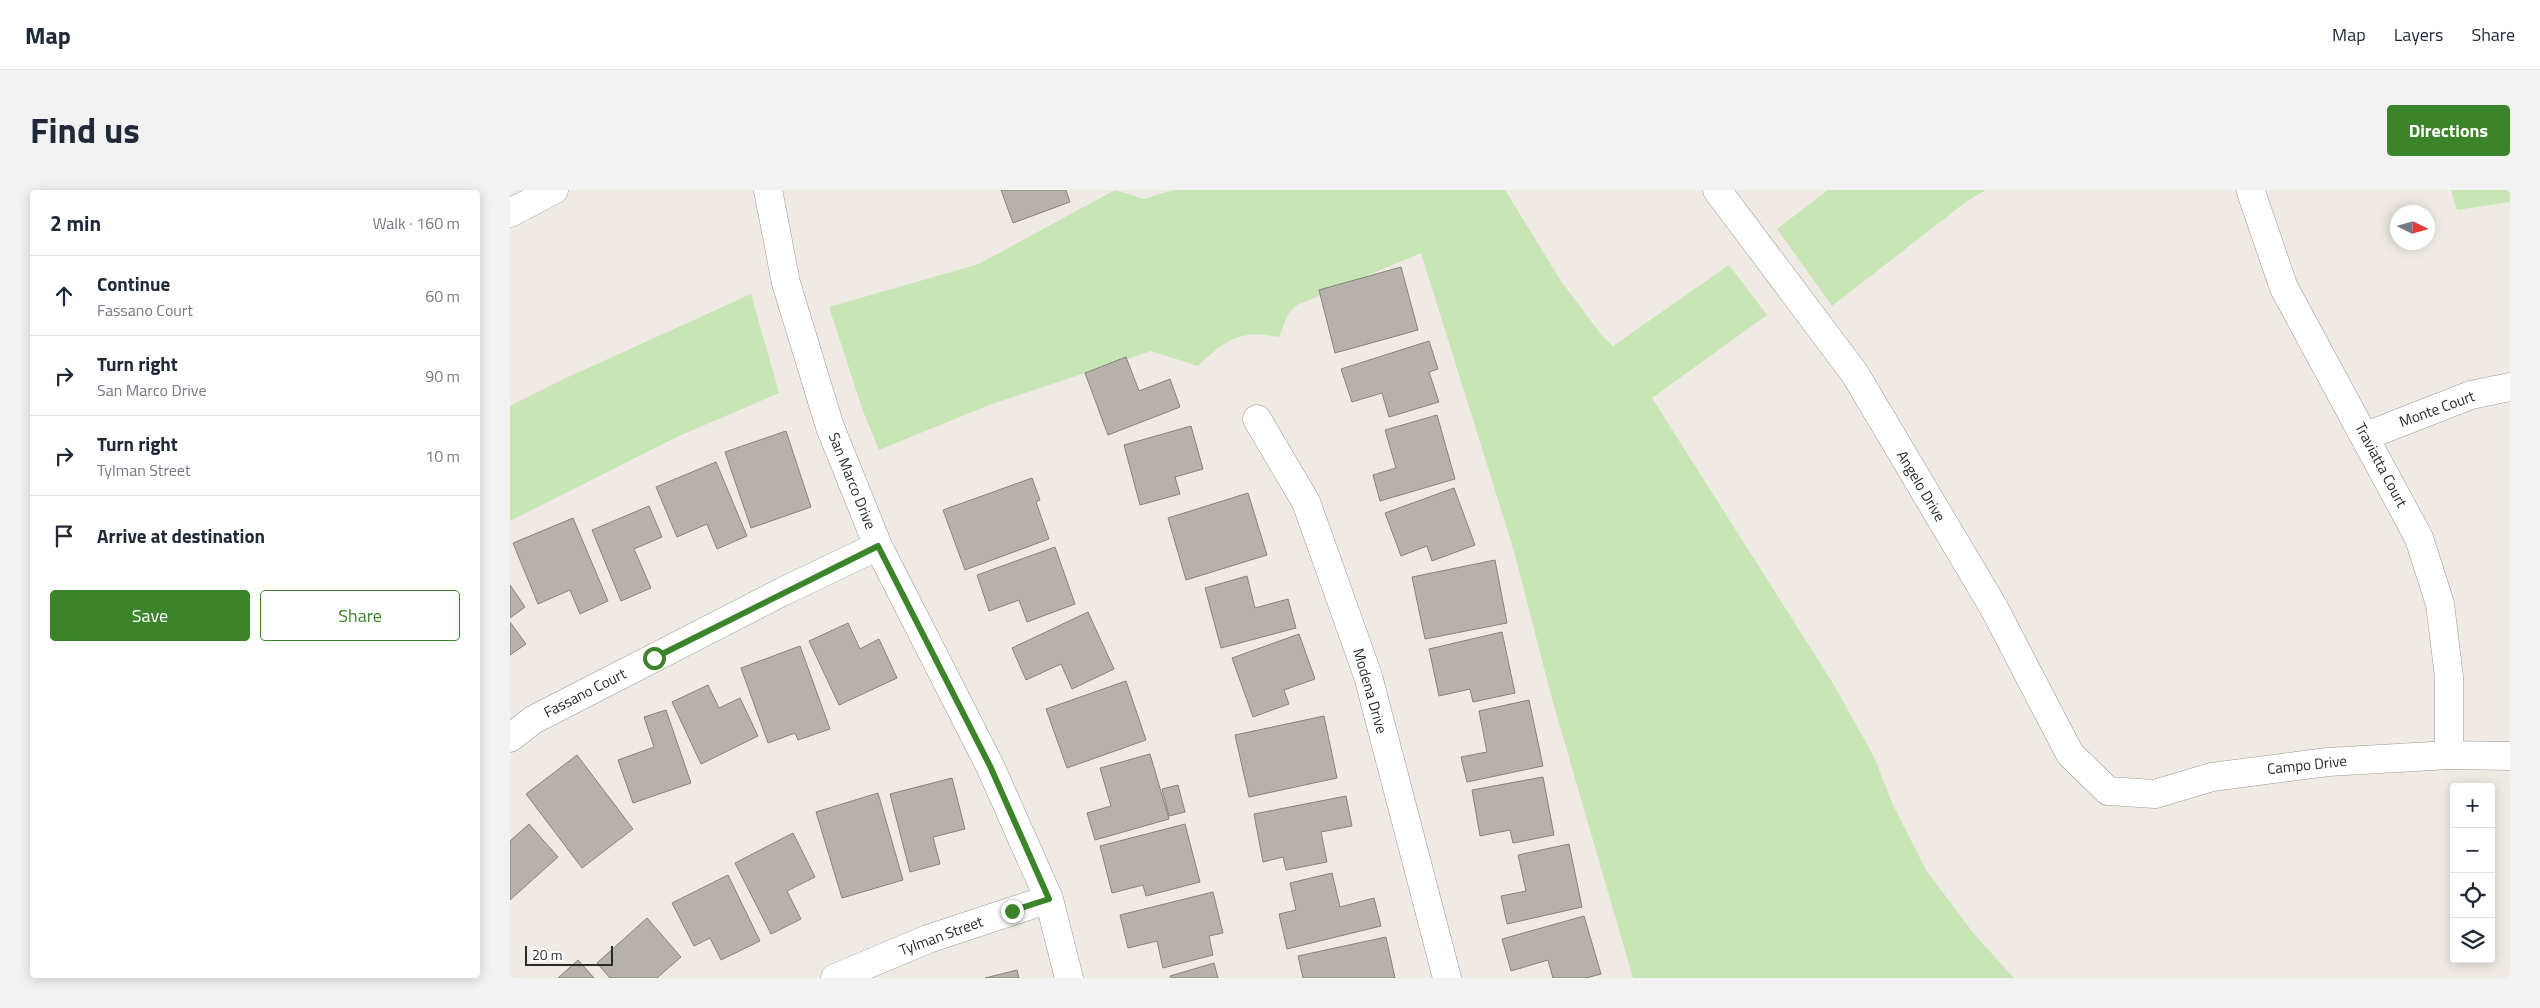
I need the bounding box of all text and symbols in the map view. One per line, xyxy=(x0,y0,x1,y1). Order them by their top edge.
text: Map xyxy=(25,17,71,53)
text: Map xyxy=(2332,21,2366,48)
text: Layers xyxy=(2394,21,2443,48)
text: Share xyxy=(2471,21,2515,48)
text: Find us xyxy=(30,103,140,157)
button: Directions xyxy=(2387,105,2510,156)
north arrow xyxy=(2390,205,2435,250)
text: 2 min xyxy=(50,207,101,239)
text: Walk · 160 m xyxy=(372,211,460,235)
text: Continue xyxy=(97,269,170,298)
icon: ahead xyxy=(50,282,78,310)
text: 60 m xyxy=(425,284,460,308)
text: Fassano Court xyxy=(97,298,193,322)
text: Turn right xyxy=(97,349,178,378)
icon: right xyxy=(50,362,78,390)
text: 90 m xyxy=(425,364,460,388)
text: San Marco Drive xyxy=(97,378,206,402)
street label: Monte Court xyxy=(2396,384,2479,433)
street label: Traviatta Court xyxy=(2349,418,2414,512)
text: Turn right xyxy=(97,429,178,458)
street label: San Marco Drive xyxy=(823,429,882,533)
icon: right xyxy=(50,442,78,470)
text: 10 m xyxy=(425,444,460,468)
street label: Angelo Drive xyxy=(1891,446,1952,526)
text: Tylman Street xyxy=(97,458,191,482)
text: Arrive at destination xyxy=(97,521,265,550)
icon: arrive xyxy=(50,522,78,550)
button: Save xyxy=(50,590,250,641)
button: Share xyxy=(260,590,460,641)
street label: Modena Drive xyxy=(1347,646,1394,736)
route start xyxy=(643,647,666,670)
street label: Fassano Court xyxy=(539,662,631,723)
street label: Campo Drive xyxy=(2266,749,2348,780)
map controls xyxy=(2450,783,2495,963)
button: + xyxy=(2450,783,2495,828)
button: − xyxy=(2450,828,2495,873)
button: locate xyxy=(2450,873,2495,918)
route end xyxy=(1001,900,1024,923)
street label: Tylman Street xyxy=(896,909,987,961)
button: layers xyxy=(2450,918,2495,963)
scale bar xyxy=(525,943,612,966)
text: 20 m xyxy=(532,944,562,965)

